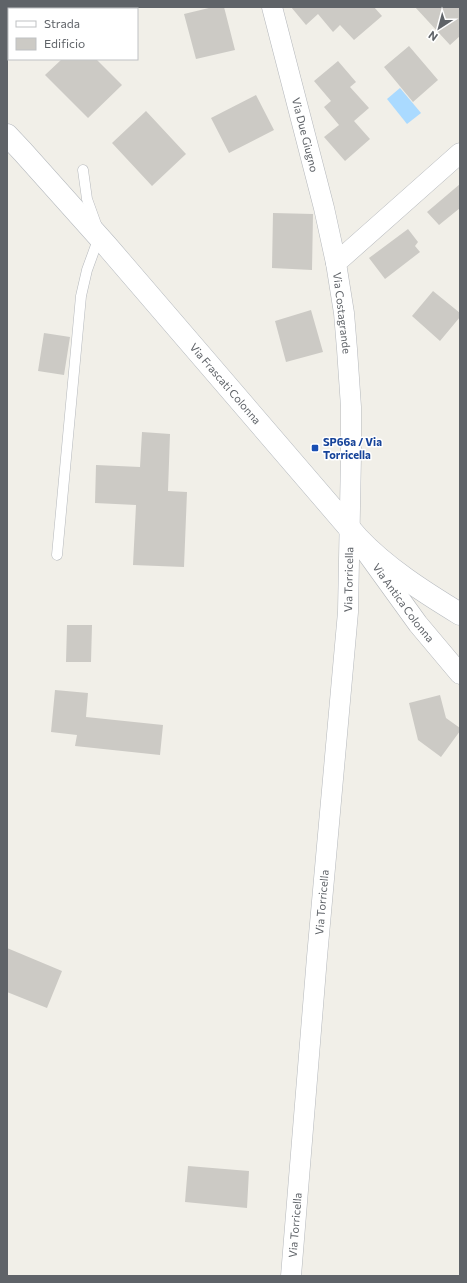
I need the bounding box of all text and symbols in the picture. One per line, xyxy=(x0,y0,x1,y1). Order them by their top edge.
legend xyxy=(8,8,138,60)
north arrow xyxy=(419,8,459,48)
text: Strada xyxy=(44,16,80,30)
text: N xyxy=(426,29,440,44)
text: Edificio xyxy=(44,36,85,50)
street label: Via Due Giugno xyxy=(290,96,322,174)
street label: Via Costagrande xyxy=(331,271,354,355)
street label: Via Frascati Colonna xyxy=(188,340,264,426)
place label: SP66a / Via Torricella xyxy=(323,435,382,461)
marker: SP66a / Via Torricella xyxy=(310,443,320,453)
street label: Via Torricella xyxy=(341,547,355,612)
street label: Via Antica Colonna xyxy=(370,561,437,644)
street label: Via Torricella xyxy=(312,869,331,935)
street label: Via Torricella xyxy=(286,1192,304,1258)

